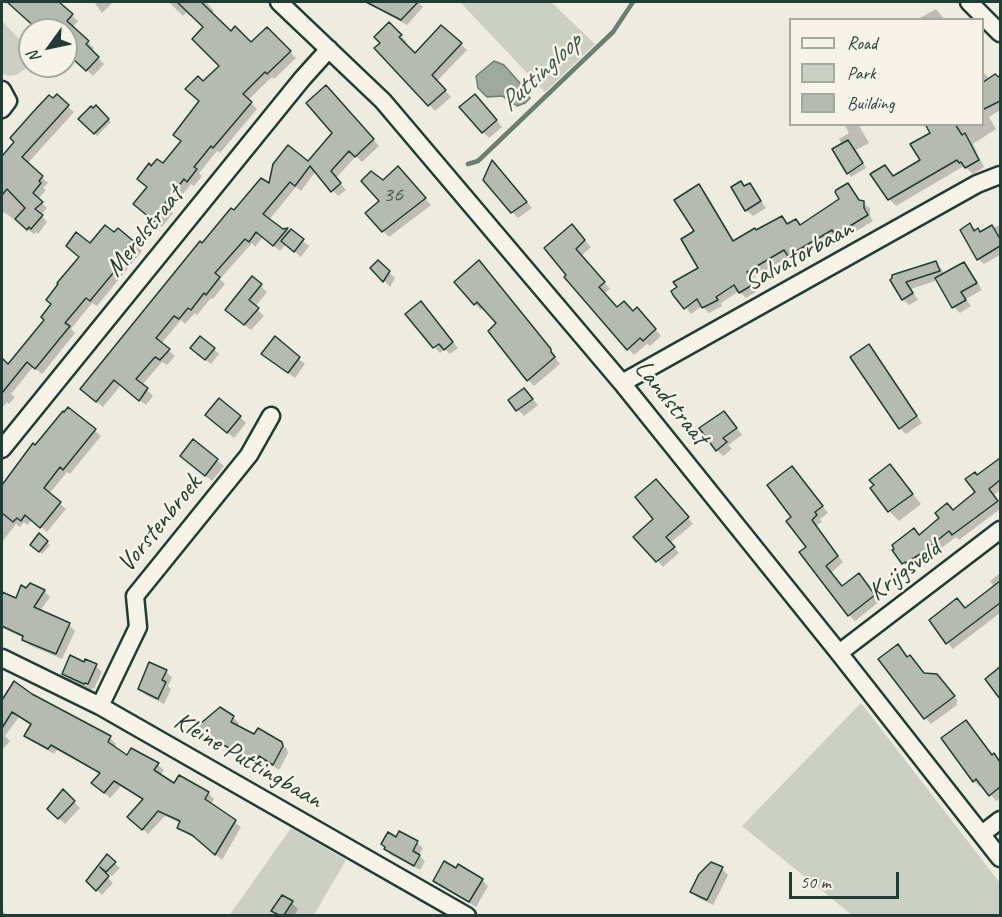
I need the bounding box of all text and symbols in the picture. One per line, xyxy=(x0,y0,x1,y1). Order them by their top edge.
north arrow xyxy=(18,18,78,78)
legend xyxy=(789,18,984,126)
water label: Puttingloop xyxy=(493,27,589,119)
text: Road xyxy=(847,32,877,54)
text: N xyxy=(23,47,46,66)
text: Park xyxy=(847,62,876,84)
text: Building xyxy=(847,92,894,114)
street label: Merelstraat xyxy=(99,181,191,283)
house number: 36 xyxy=(383,182,403,208)
street label: Salvatorbaan xyxy=(739,213,859,299)
street label: Landstraat xyxy=(627,354,715,452)
street label: Vorstenbroek xyxy=(111,469,209,579)
street label: Krijgsveld xyxy=(863,534,947,608)
street label: Kleine Puttingbaan xyxy=(168,706,328,816)
scale bar xyxy=(792,860,902,898)
text: 50 m xyxy=(800,871,831,893)

